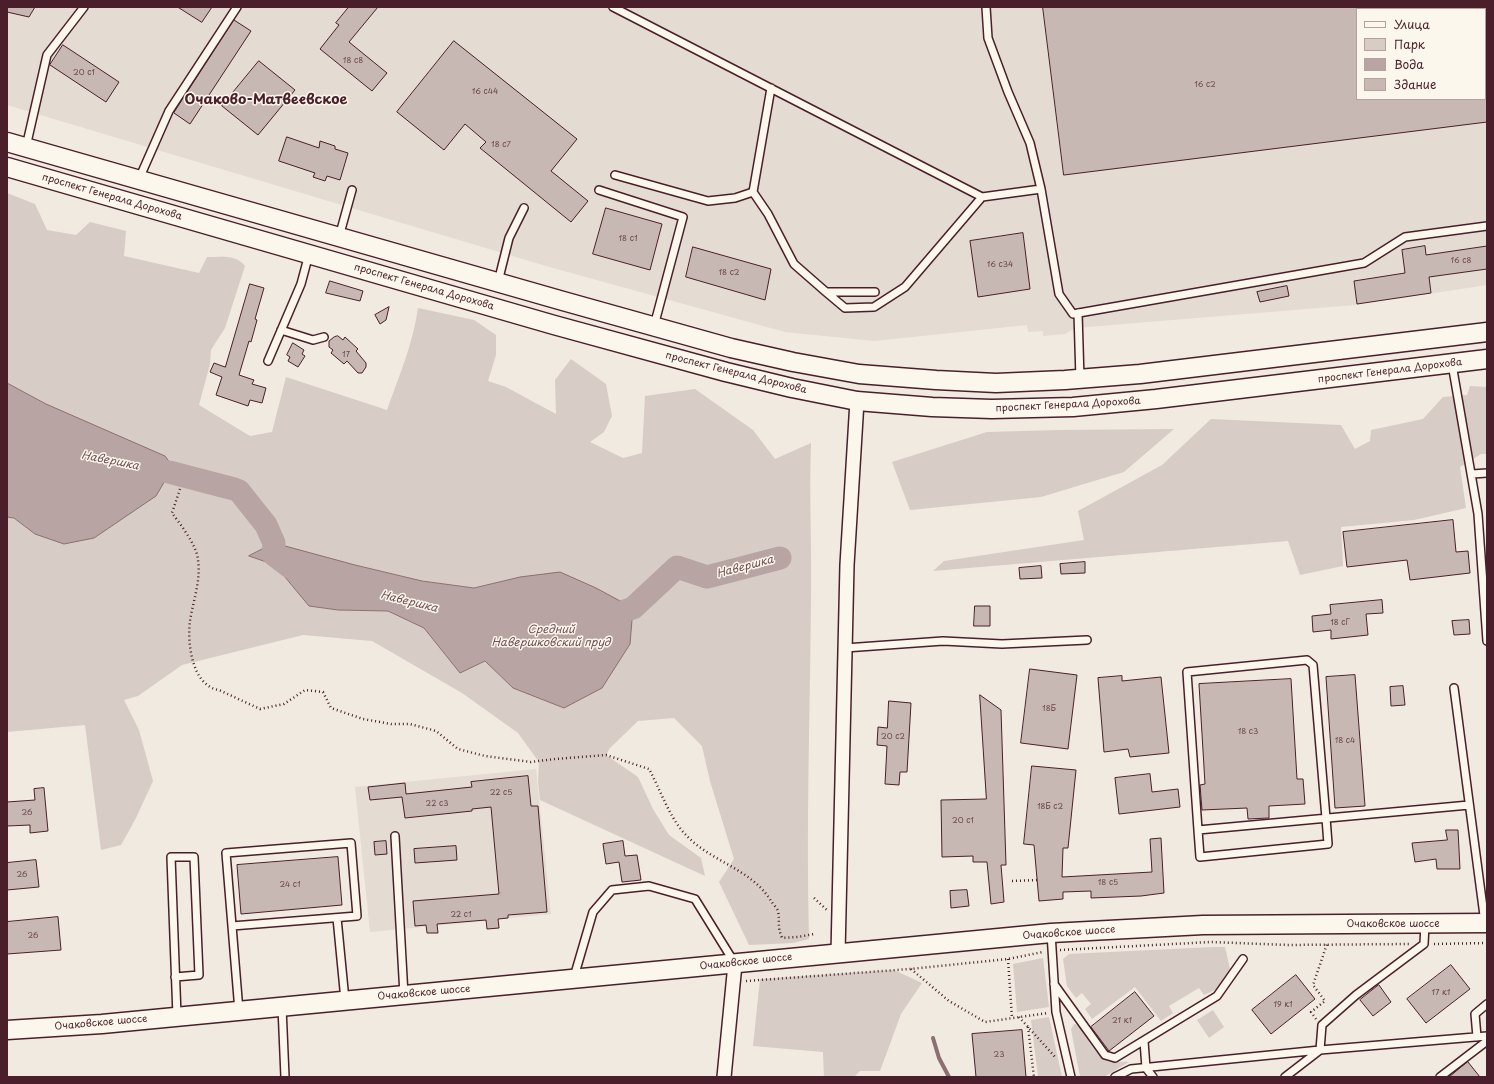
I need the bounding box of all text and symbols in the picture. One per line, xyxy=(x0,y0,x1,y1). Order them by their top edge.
legend xyxy=(1356,8,1486,100)
text: Улица xyxy=(1394,15,1430,33)
text: Парк xyxy=(1394,35,1425,53)
text: Вода xyxy=(1394,55,1424,73)
house number: 18 с8 xyxy=(343,56,363,66)
house number: 20 с1 xyxy=(73,68,95,78)
text: Здание xyxy=(1394,75,1436,93)
house number: 16 с2 xyxy=(1194,80,1216,90)
house number: 16 с44 xyxy=(472,87,498,97)
district label: Очаково-Матвеевское xyxy=(185,92,347,108)
house number: 18 с7 xyxy=(491,140,511,150)
street label: проспект Генерала Дорохова xyxy=(41,171,183,223)
house number: 18 с1 xyxy=(619,234,637,244)
house number: 16 с8 xyxy=(1451,256,1471,266)
house number: 16 с34 xyxy=(987,260,1013,270)
street label: проспект Генерала Дорохова xyxy=(353,261,495,313)
house number: 18 с2 xyxy=(719,268,739,278)
house number: 17 xyxy=(342,350,350,360)
street label: проспект Генерала Дорохова xyxy=(664,350,808,396)
street label: проспект Генерала Дорохова xyxy=(1317,356,1463,386)
street label: проспект Генерала Дорохова xyxy=(995,395,1141,415)
water label: Навершка xyxy=(80,449,140,473)
water label: Навершка xyxy=(715,553,775,581)
water label: Навершка xyxy=(379,589,439,615)
house number: 18 сГ xyxy=(1330,618,1350,628)
water label: Средний Навершковский пруд xyxy=(492,623,610,649)
house number: 18Б xyxy=(1042,704,1056,714)
house number: 18 с3 xyxy=(1238,727,1258,737)
house number: 20 с2 xyxy=(881,732,905,742)
house number: 18 с4 xyxy=(1335,736,1355,746)
house number: 22 с5 xyxy=(490,788,512,798)
house number: 22 с3 xyxy=(426,799,448,809)
house number: 18Б с2 xyxy=(1037,802,1063,812)
house number: 26 xyxy=(22,808,32,818)
house number: 20 с1 xyxy=(952,816,974,826)
house number: 26 xyxy=(17,870,27,880)
house number: 18 с5 xyxy=(1098,878,1118,888)
house number: 24 с1 xyxy=(279,880,301,890)
house number: 22 с1 xyxy=(450,910,472,920)
street label: Очаковское шоссе xyxy=(1346,918,1440,930)
street label: Очаковское шоссе xyxy=(1022,924,1116,942)
house number: 26 xyxy=(28,931,38,941)
street label: Очаковское шоссе xyxy=(699,951,793,973)
street label: Очаковское шоссе xyxy=(377,983,471,1003)
house number: 17 к1 xyxy=(1432,988,1450,998)
house number: 19 к1 xyxy=(1273,1000,1293,1010)
street label: Очаковское шоссе xyxy=(54,1013,148,1033)
house number: 21 к1 xyxy=(1112,1016,1132,1026)
house number: 23 xyxy=(994,1050,1004,1060)

